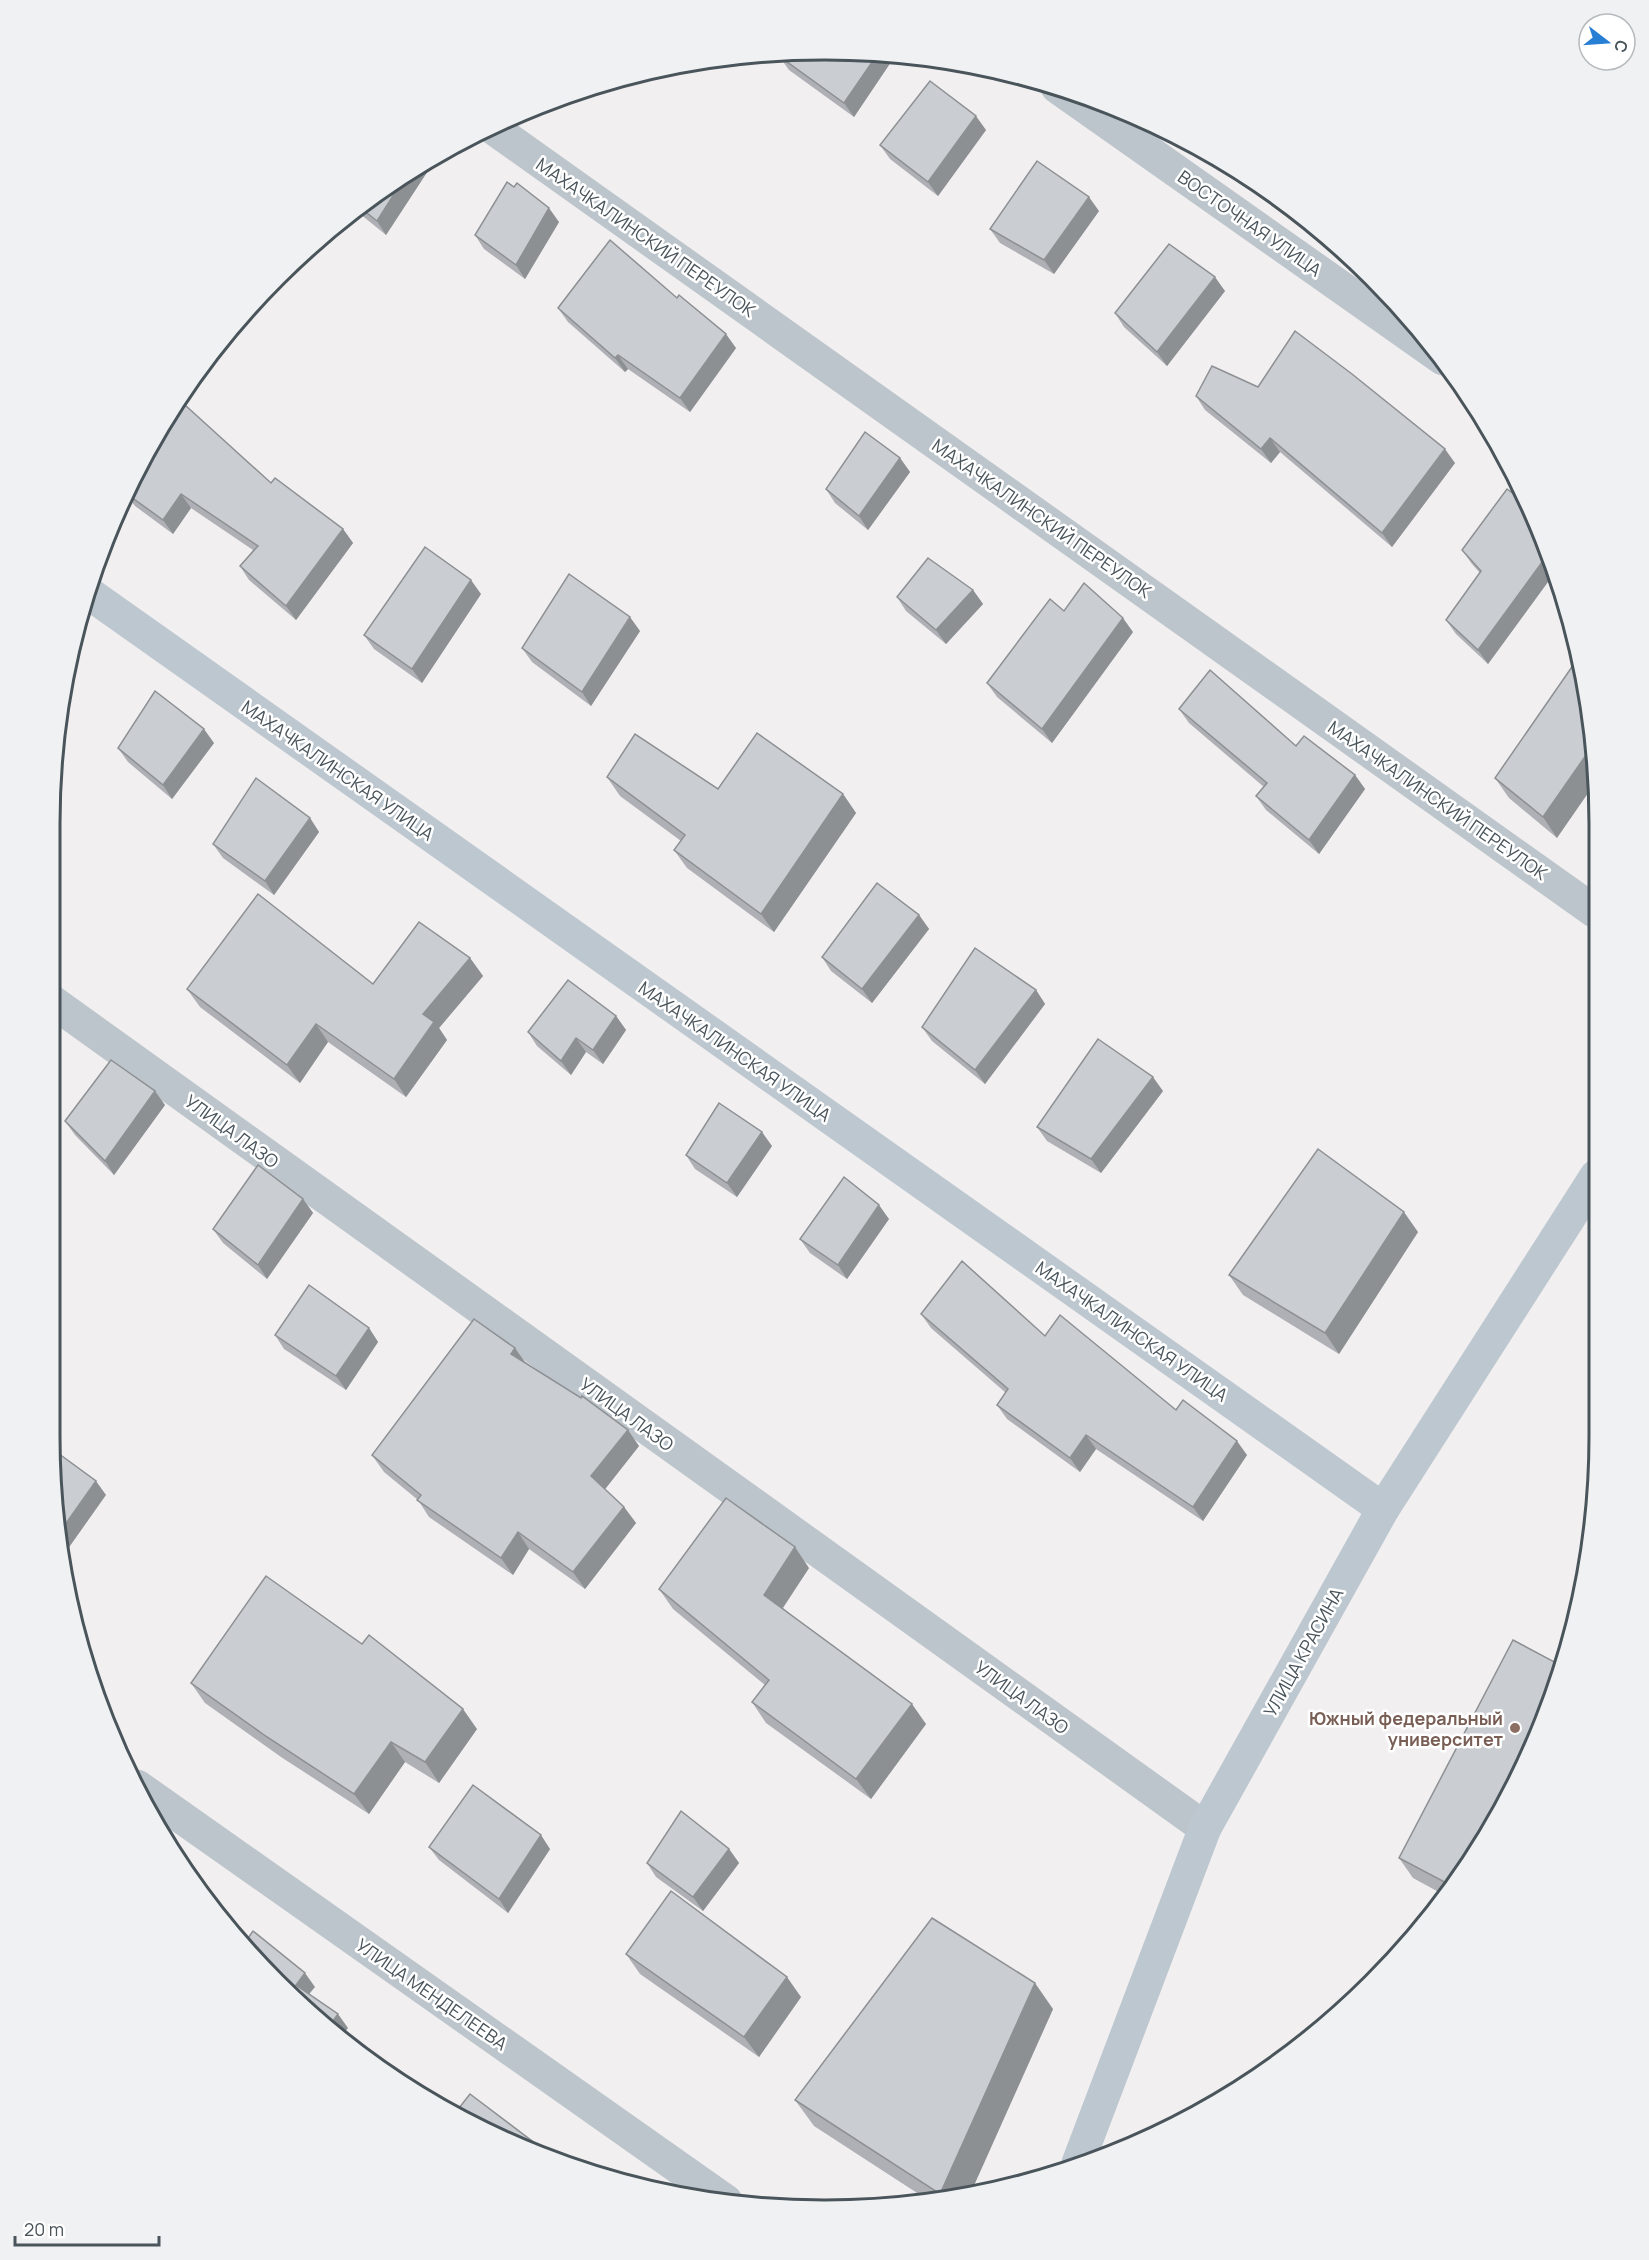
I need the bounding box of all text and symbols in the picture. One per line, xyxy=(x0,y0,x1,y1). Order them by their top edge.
north arrow xyxy=(1577,12,1637,72)
text: С xyxy=(1609,38,1634,55)
street label: МАХАЧКАЛИНСКИЙ ПЕРЕУЛОК xyxy=(532,152,761,322)
street label: ВОСТОЧНАЯ УЛИЦА xyxy=(1173,164,1327,282)
street label: МАХАЧКАЛИНСКИЙ ПЕРЕУЛОК xyxy=(928,433,1157,603)
street label: МАХАЧКАЛИНСКАЯ УЛИЦА xyxy=(237,694,439,846)
street label: МАХАЧКАЛИНСКИЙ ПЕРЕУЛОК xyxy=(1324,715,1553,885)
street label: МАХАЧКАЛИНСКАЯ УЛИЦА xyxy=(634,975,836,1127)
street label: УЛИЦА ЛАЗО xyxy=(180,1089,284,1173)
street label: МАХАЧКАЛИНСКАЯ УЛИЦА xyxy=(1031,1255,1233,1407)
street label: УЛИЦА ЛАЗО xyxy=(575,1372,679,1456)
street label: УЛИЦА КРАСИНА xyxy=(1258,1583,1349,1721)
street label: УЛИЦА ЛАЗО xyxy=(970,1655,1074,1739)
place label: Южный федеральный университет xyxy=(1309,1706,1503,1751)
marker: Южный федеральный университет xyxy=(1508,1721,1522,1735)
street label: УЛИЦА МЕНДЕЛЕЕВА xyxy=(352,1933,513,2056)
scale bar xyxy=(15,2209,159,2247)
text: 20 m xyxy=(24,2217,64,2241)

